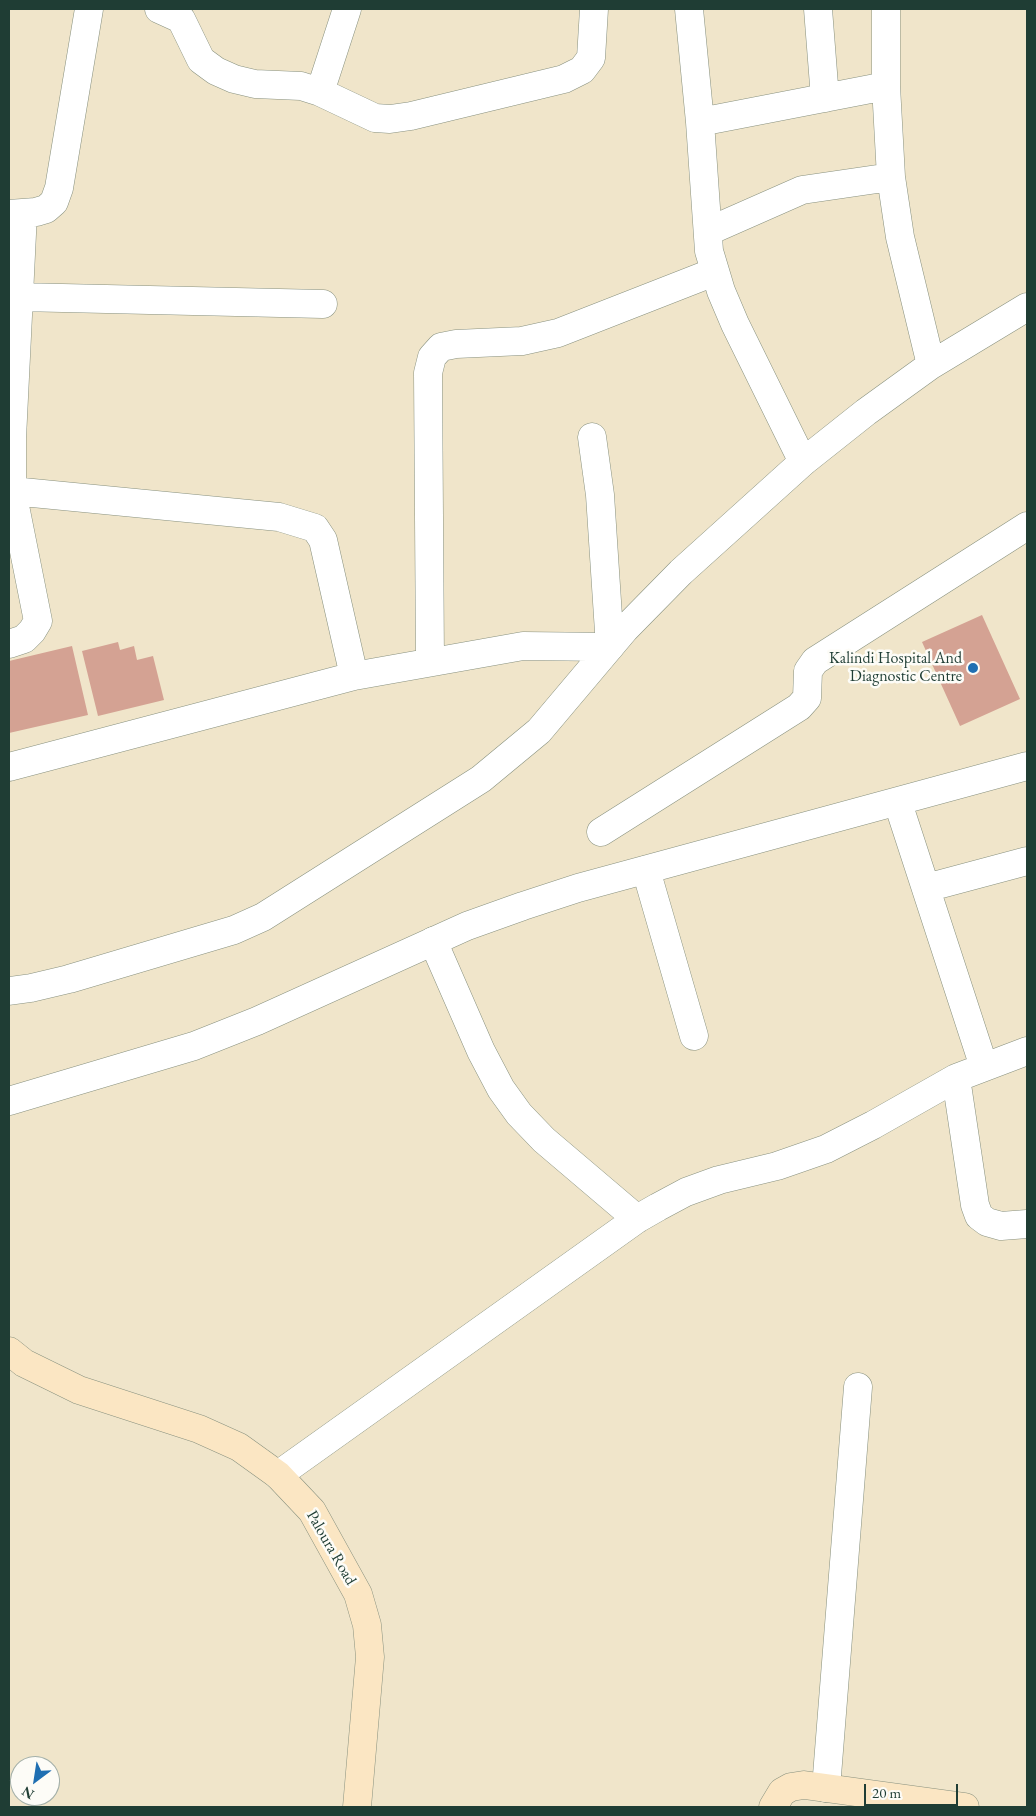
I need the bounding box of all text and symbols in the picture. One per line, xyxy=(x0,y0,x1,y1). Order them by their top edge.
place label: Kalindi Hospital And Diagnostic Centre xyxy=(829,649,962,687)
marker: Kalindi Hospital And Diagnostic Centre xyxy=(966,661,980,675)
street label: Paloura Road xyxy=(302,1507,360,1589)
north arrow xyxy=(10,1756,60,1806)
scale bar xyxy=(866,1774,960,1806)
text: N xyxy=(18,1782,37,1804)
text: 20 m xyxy=(872,1783,901,1802)

